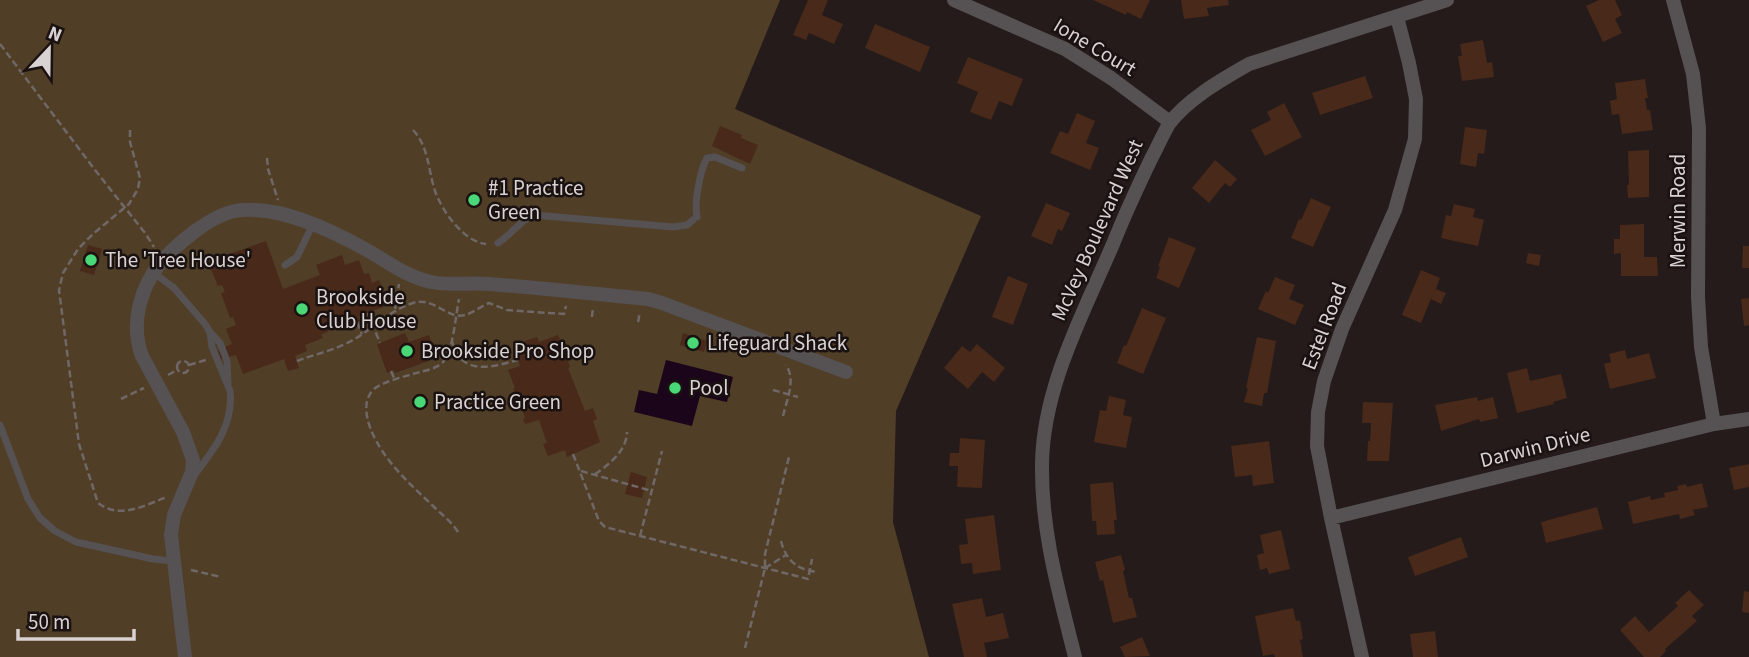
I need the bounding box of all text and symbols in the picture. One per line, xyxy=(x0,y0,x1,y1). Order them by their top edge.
street label: Ione Court xyxy=(1048,10,1142,84)
north arrow xyxy=(14,14,84,84)
text: N xyxy=(44,20,66,50)
street label: McVey Boulevard West xyxy=(1043,134,1151,326)
street label: Merwin Road xyxy=(1663,154,1693,268)
place label: #1 Practice Green xyxy=(488,173,584,227)
marker: #1 Practice Green xyxy=(466,192,482,208)
place label: The 'Tree House' xyxy=(105,245,251,275)
marker: The 'Tree House' xyxy=(83,252,99,268)
street label: Estel Road xyxy=(1294,278,1354,374)
place label: Brookside Club House xyxy=(316,282,416,336)
marker: Brookside Club House xyxy=(294,301,310,317)
place label: Lifeguard Shack xyxy=(707,328,848,358)
marker: Lifeguard Shack xyxy=(685,335,701,351)
place label: Brookside Pro Shop xyxy=(421,336,594,366)
marker: Brookside Pro Shop xyxy=(399,343,415,359)
place label: Pool xyxy=(689,373,729,403)
marker: Pool xyxy=(667,380,683,396)
place label: Practice Green xyxy=(434,387,561,417)
marker: Practice Green xyxy=(412,394,428,410)
street label: Darwin Drive xyxy=(1477,419,1593,475)
scale bar xyxy=(18,598,133,642)
text: 50 m xyxy=(28,607,70,637)

